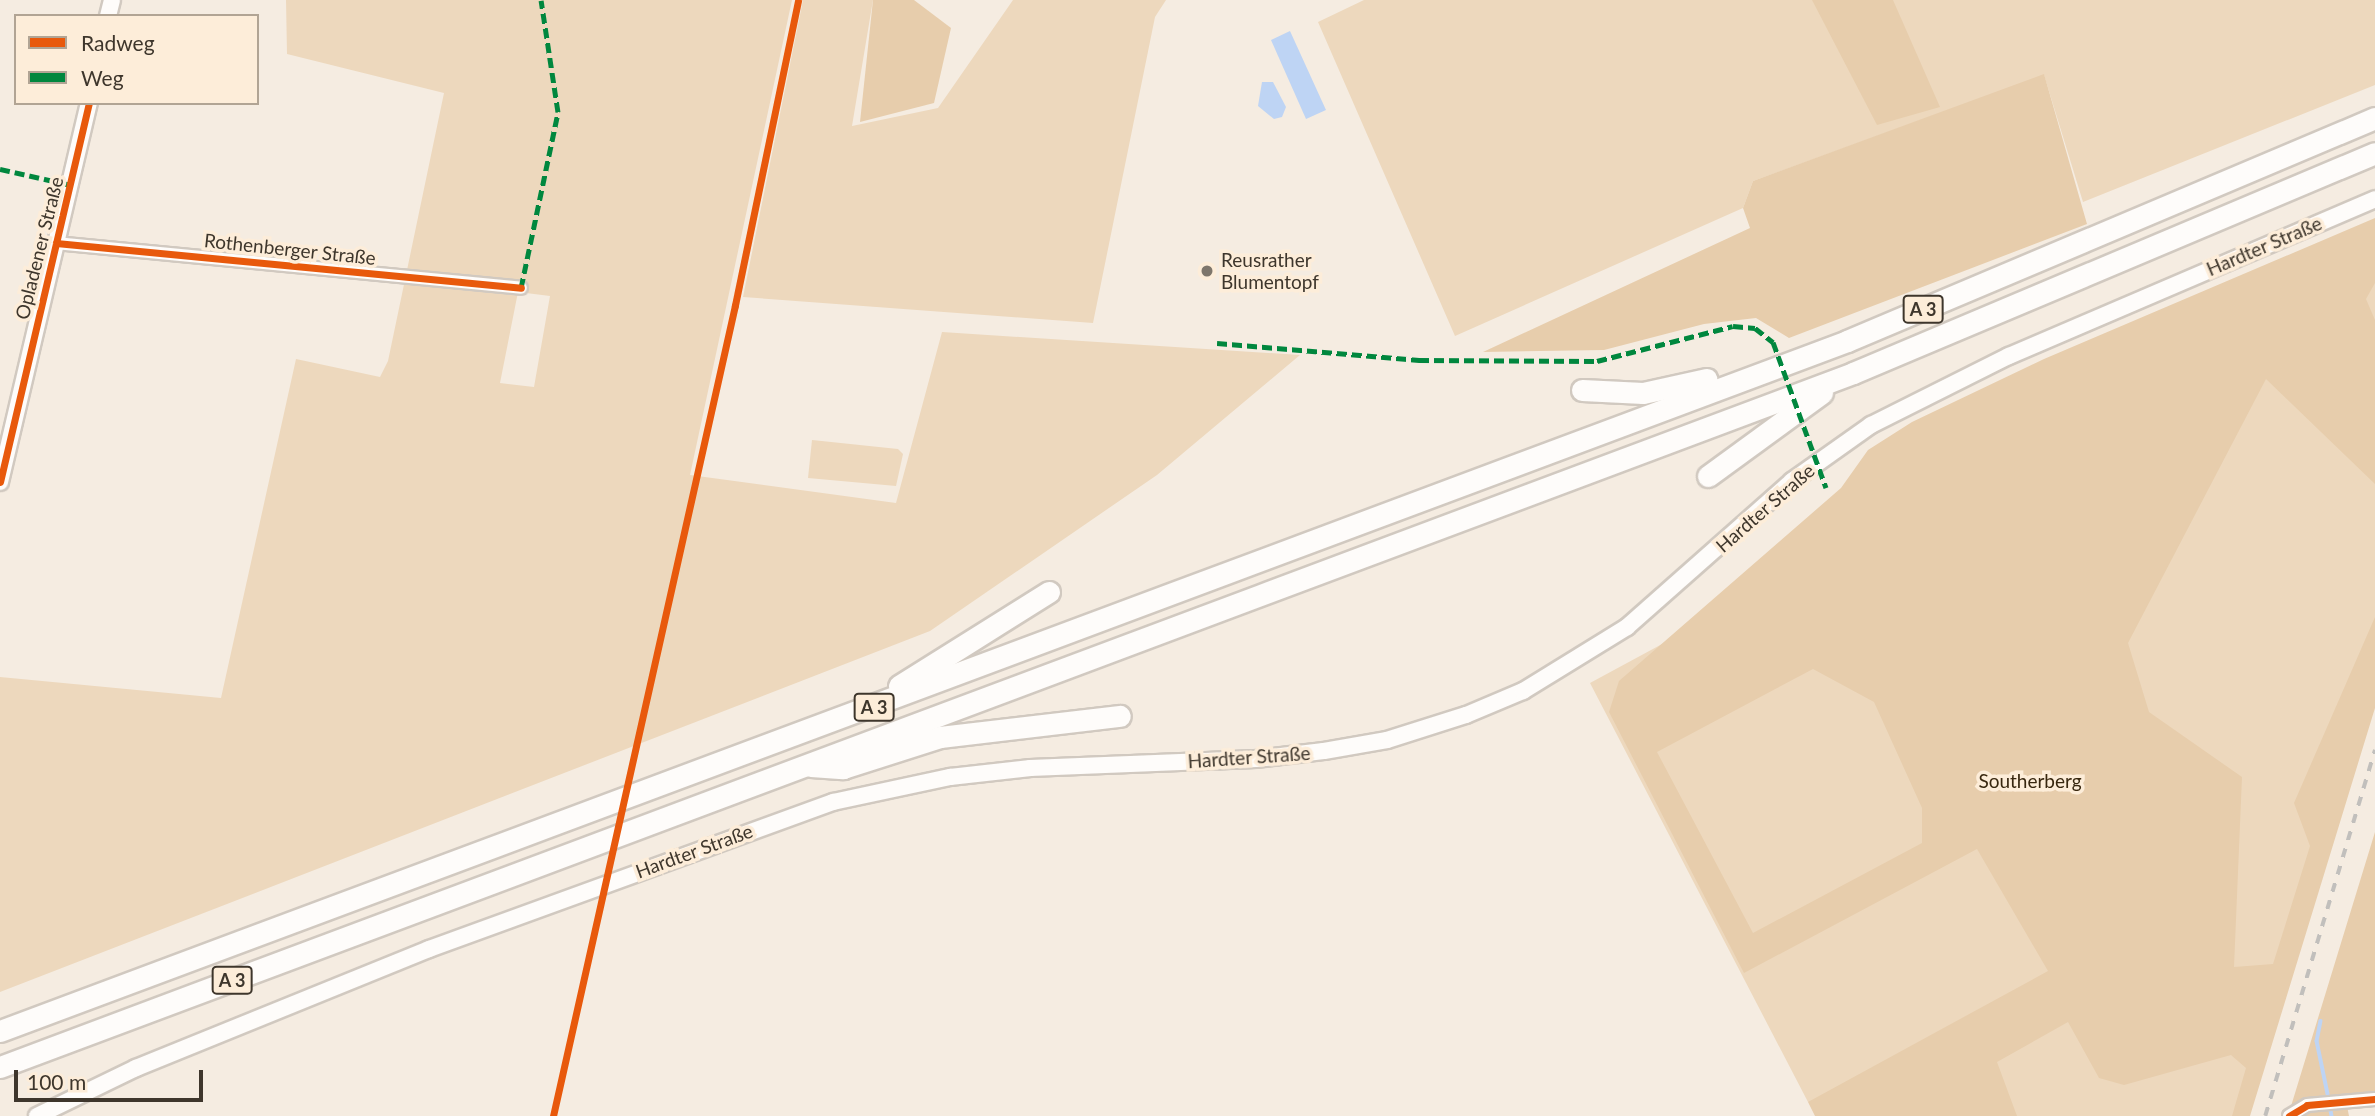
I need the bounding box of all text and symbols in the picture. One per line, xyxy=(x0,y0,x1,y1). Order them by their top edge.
legend xyxy=(14,14,259,105)
text: Radweg xyxy=(81,30,155,55)
text: Weg xyxy=(81,65,124,90)
street label: Opladener Straße xyxy=(10,174,68,322)
street label: Hardter Straße xyxy=(2203,211,2325,281)
street label: Rothenberger Straße xyxy=(203,229,377,269)
place label: Reusrather Blumentopf xyxy=(1221,249,1319,293)
marker: Reusrather Blumentopf xyxy=(1199,263,1215,279)
road number: A 3 xyxy=(1902,295,1944,324)
street label: Hardter Straße xyxy=(1711,459,1819,557)
road number: A 3 xyxy=(853,692,895,722)
street label: Hardter Straße xyxy=(1187,741,1311,773)
park label: Southerberg xyxy=(1978,770,2082,792)
street label: Hardter Straße xyxy=(632,819,756,883)
road number: A 3 xyxy=(211,965,253,995)
scale bar xyxy=(18,1056,206,1100)
text: 100 m xyxy=(27,1069,86,1094)

